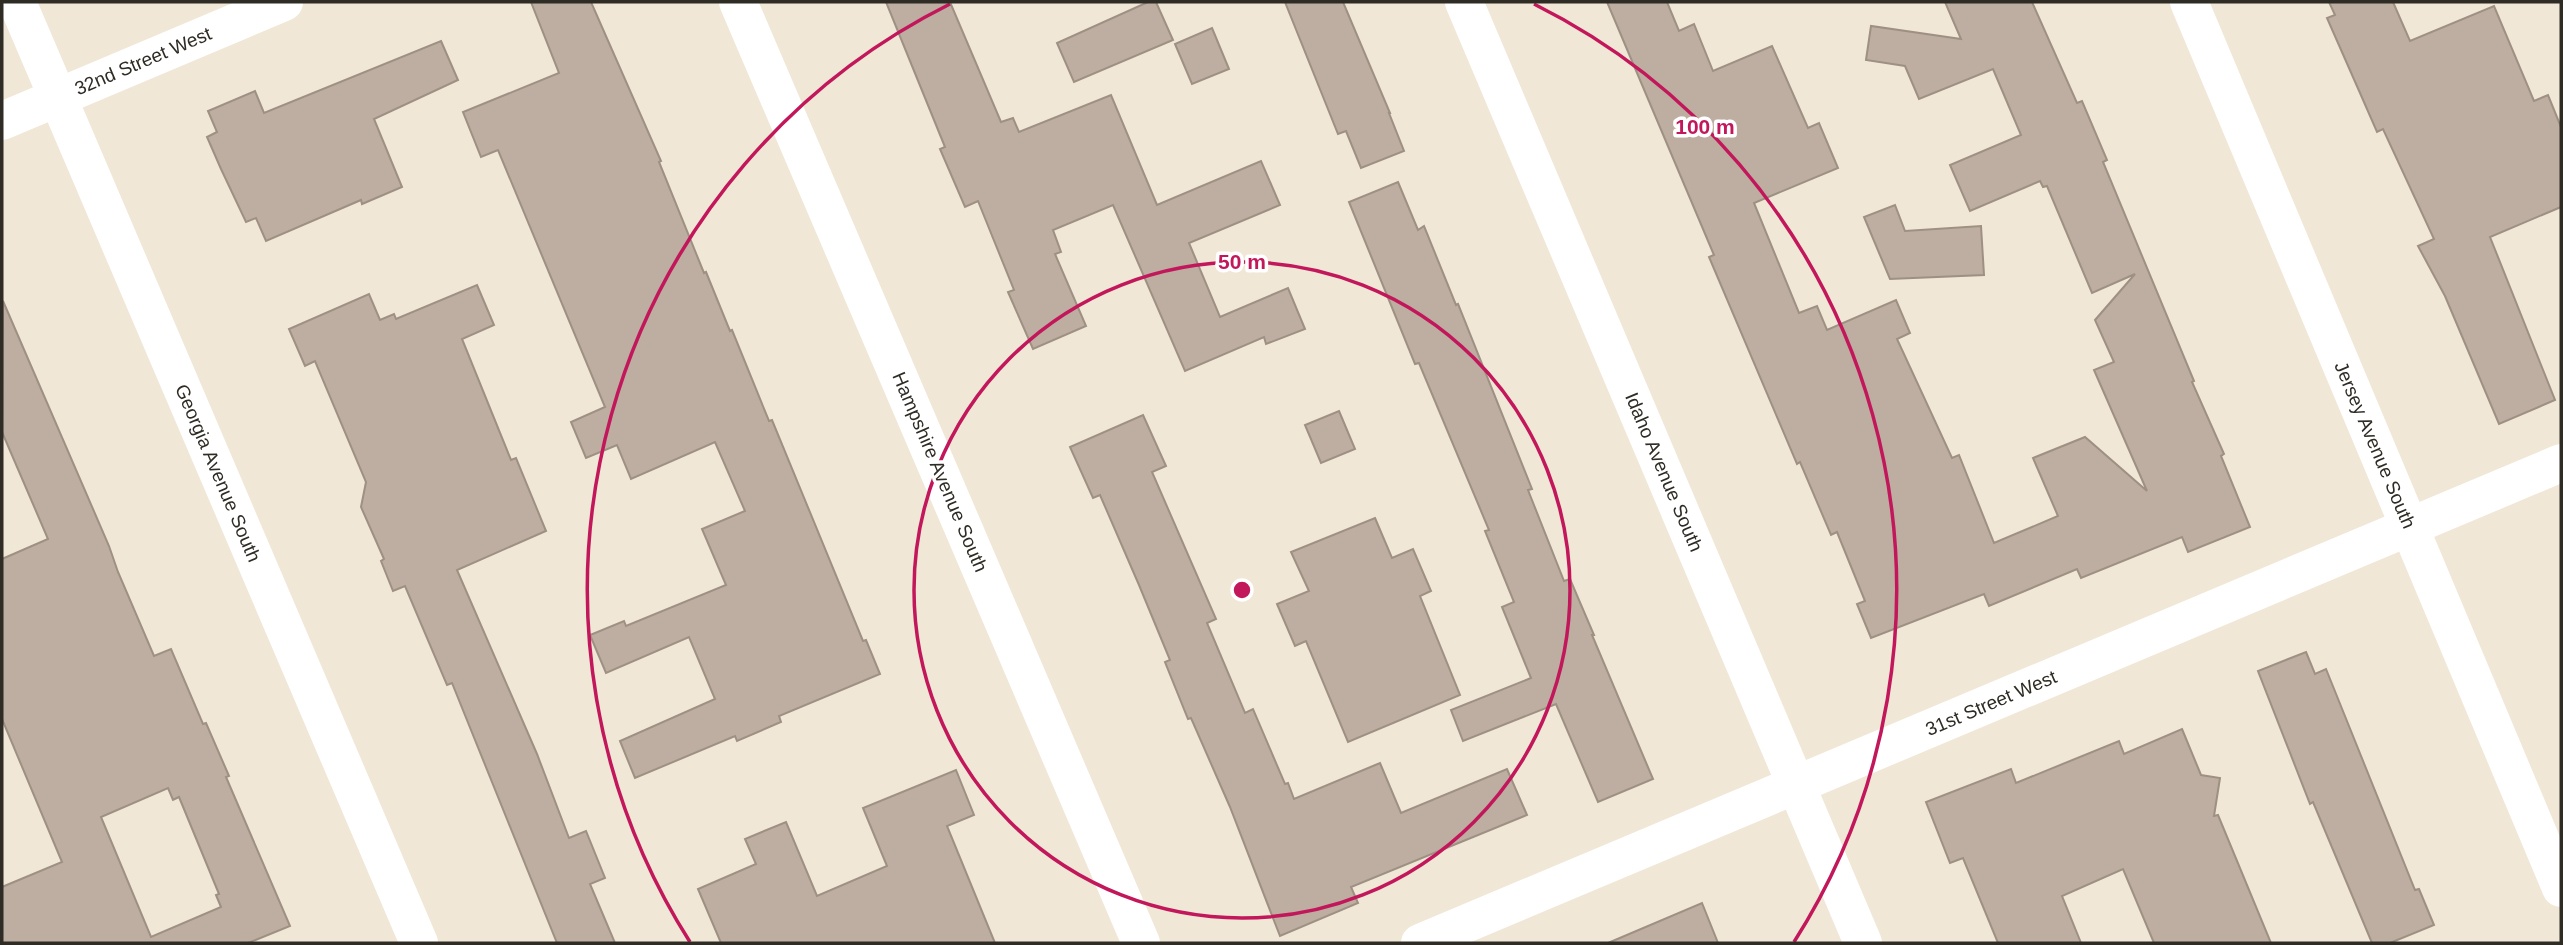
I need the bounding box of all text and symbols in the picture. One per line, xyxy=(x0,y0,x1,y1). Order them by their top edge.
street label: 32nd Street West xyxy=(71,22,215,99)
text: 100 m xyxy=(1675,115,1735,138)
text: 50 m xyxy=(1218,250,1266,273)
street label: Jersey Avenue South xyxy=(2330,358,2420,532)
street label: Hampshire Avenue South xyxy=(888,369,992,575)
street label: Georgia Avenue South xyxy=(171,381,265,565)
street label: Idaho Avenue South xyxy=(1621,389,1707,555)
centre of rings xyxy=(1230,578,1254,602)
street label: 31st Street West xyxy=(1922,666,2060,740)

